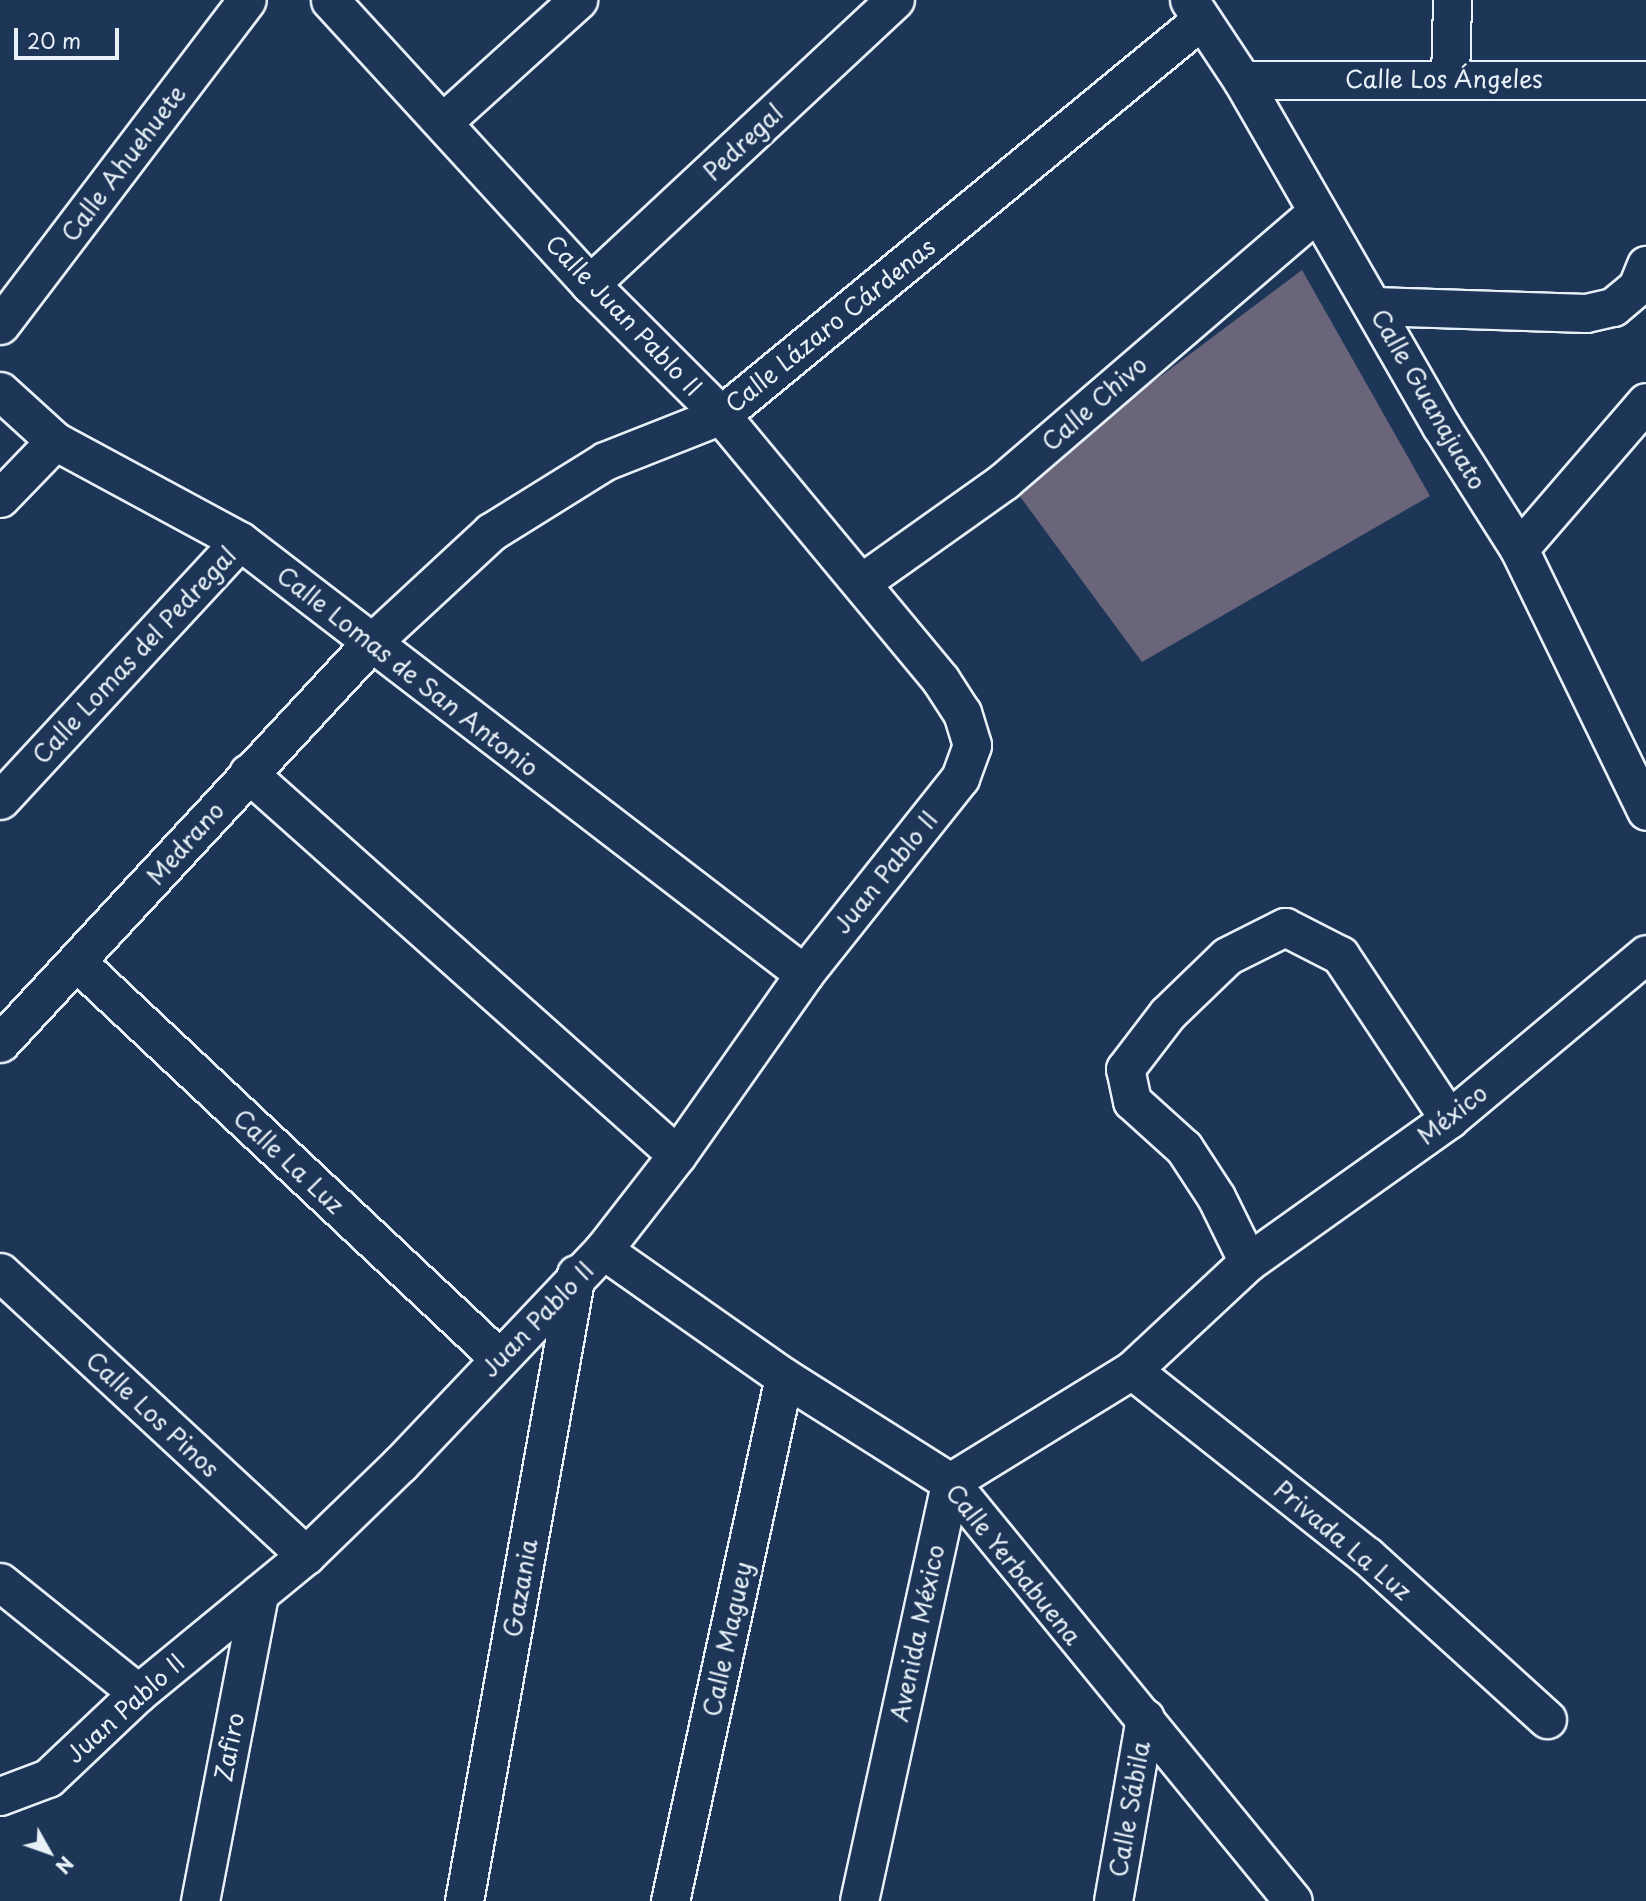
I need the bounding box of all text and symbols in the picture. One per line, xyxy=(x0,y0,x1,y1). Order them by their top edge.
scale bar xyxy=(18,14,122,58)
text: 20 m xyxy=(27,24,81,56)
street label: Calle Los Ángeles xyxy=(1343,65,1545,93)
street label: Calle Ahuehuete xyxy=(55,79,191,247)
street label: Pedregal xyxy=(697,98,789,186)
street label: Calle Juan Pablo II xyxy=(539,228,709,402)
street label: Calle Lázaro Cárdenas xyxy=(720,232,940,418)
street label: Calle Guanajuato xyxy=(1366,304,1492,494)
street label: Calle Chivo xyxy=(1035,349,1153,457)
street label: Calle Lomas del Pedregal xyxy=(26,540,242,770)
street label: Calle Lomas de San Antonio xyxy=(271,559,545,783)
street label: Medrano xyxy=(140,796,230,890)
street label: Juan Pablo II xyxy=(827,805,943,939)
street label: México xyxy=(1412,1078,1492,1150)
street label: Calle La Luz xyxy=(227,1102,351,1220)
street label: Juan Pablo II xyxy=(475,1256,599,1382)
street label: Calle Los Pinos xyxy=(80,1345,226,1483)
street label: Privada La Luz xyxy=(1268,1474,1418,1606)
street label: Calle Yerbabuena xyxy=(940,1477,1088,1651)
street label: Gazania xyxy=(497,1537,543,1639)
street label: Avenida México xyxy=(884,1542,950,1724)
street label: Calle Maguey xyxy=(696,1559,758,1719)
street label: Juan Pablo II xyxy=(60,1648,190,1768)
street label: Zafiro xyxy=(208,1710,250,1784)
street label: Calle Sábila xyxy=(1103,1738,1155,1880)
north arrow xyxy=(14,1817,84,1887)
text: N xyxy=(50,1851,81,1880)

